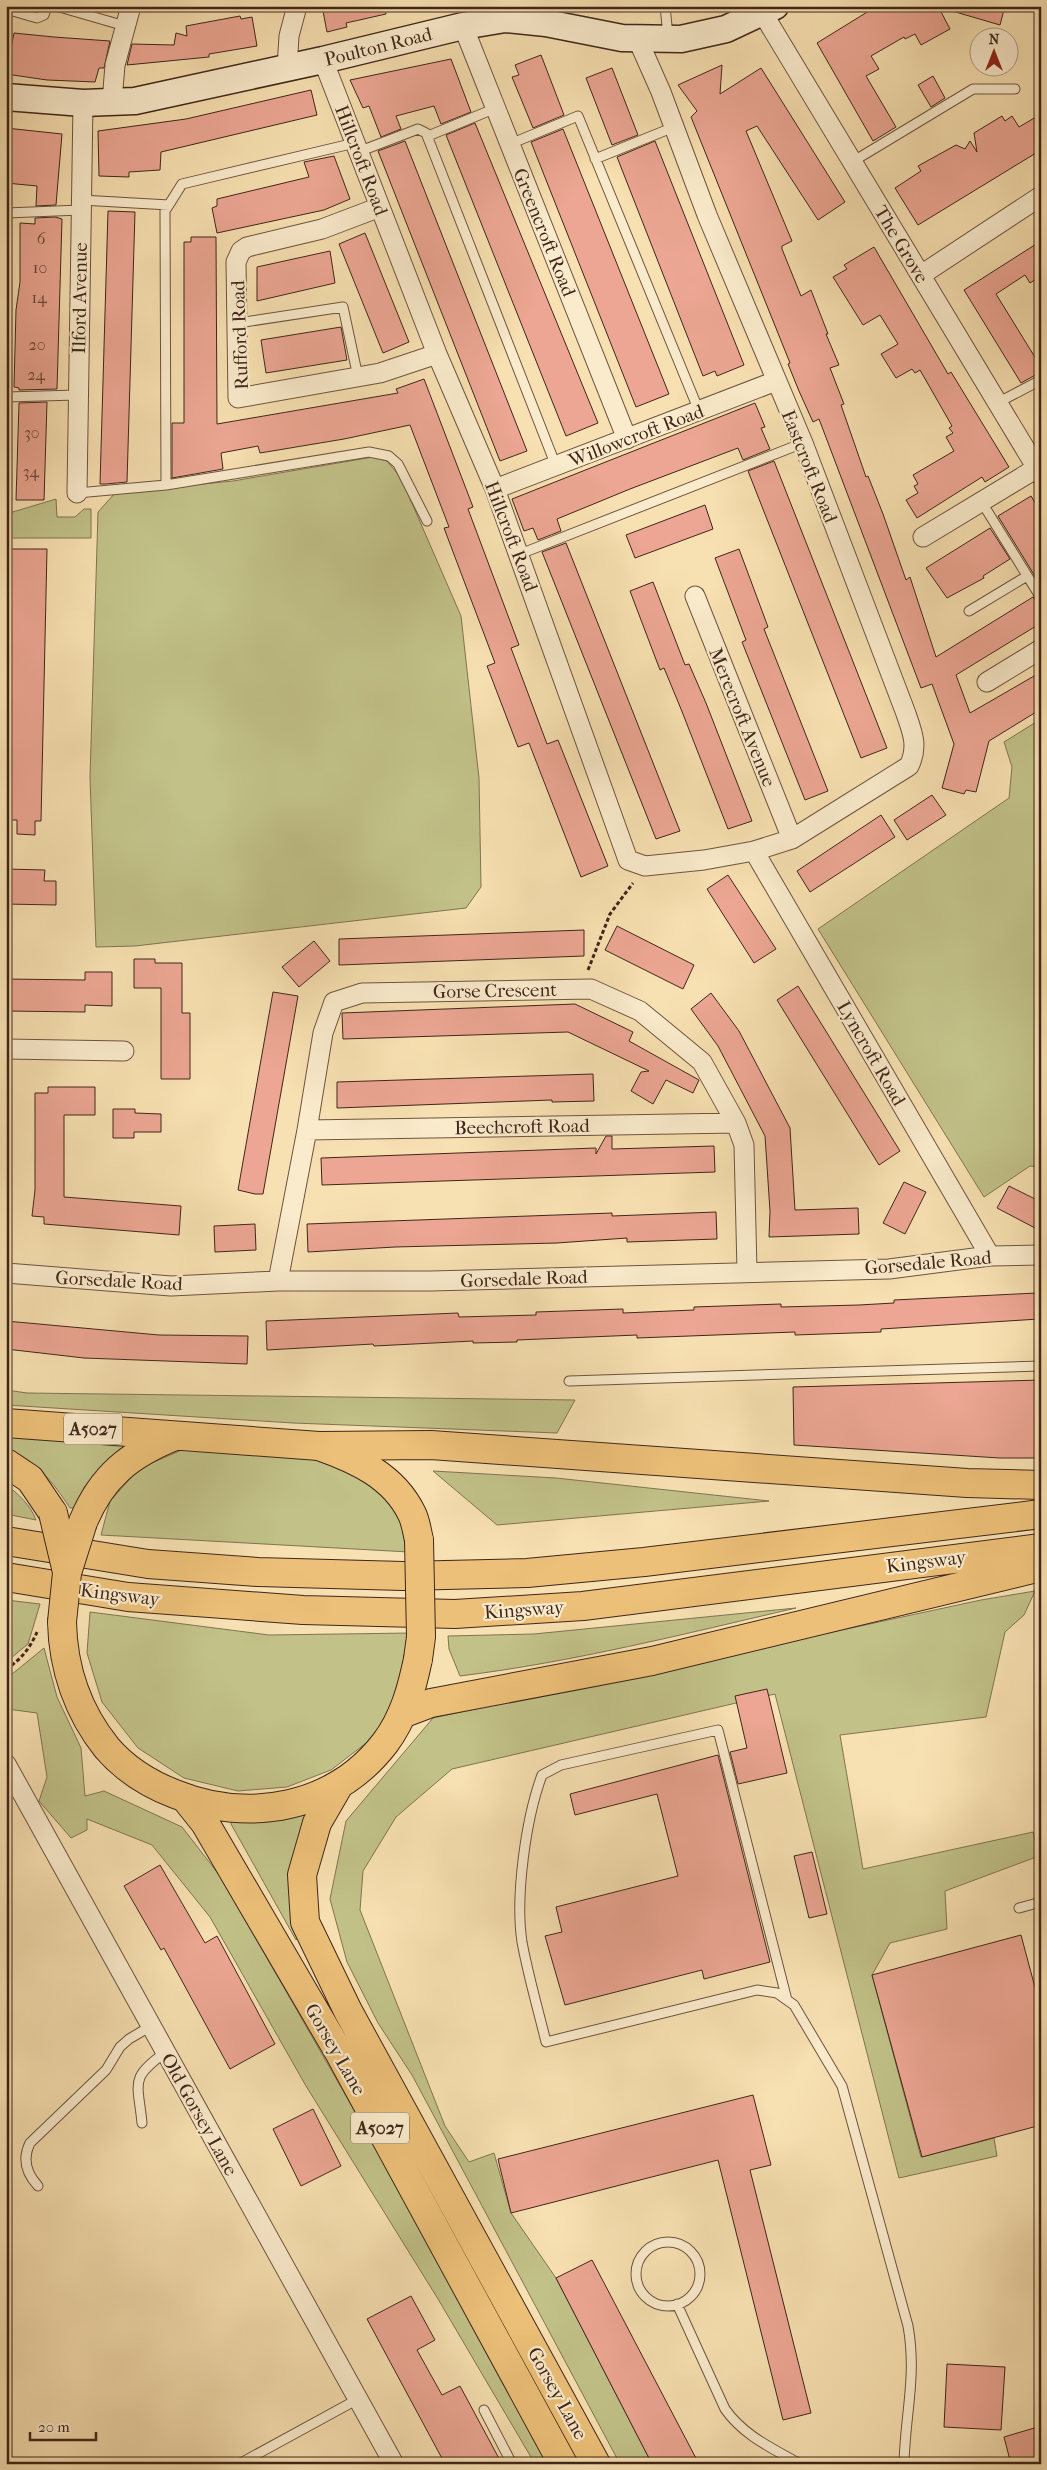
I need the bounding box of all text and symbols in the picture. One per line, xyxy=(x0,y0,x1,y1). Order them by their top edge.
street label: Poulton Road xyxy=(322,23,435,71)
north arrow xyxy=(970,28,1020,78)
text: N xyxy=(989,31,1000,48)
street label: Hillcroft Road xyxy=(330,102,392,219)
street label: Greencroft Road xyxy=(508,165,580,300)
street label: The Grove xyxy=(869,202,933,287)
house number: 6 xyxy=(37,229,46,248)
street label: Ilford Avenue xyxy=(68,242,92,354)
house number: 10 xyxy=(33,258,47,277)
street label: Rufford Road xyxy=(227,279,253,390)
house number: 14 xyxy=(31,288,47,307)
house number: 20 xyxy=(28,335,46,354)
house number: 24 xyxy=(27,365,45,384)
street label: Willowcroft Road xyxy=(565,400,708,472)
street label: Eastcroft Road xyxy=(777,407,842,526)
house number: 30 xyxy=(24,423,40,442)
house number: 34 xyxy=(23,462,40,481)
street label: Hillcroft Road xyxy=(480,478,542,595)
street label: Merecroft Avenue xyxy=(704,645,780,790)
street label: Gorse Crescent xyxy=(433,979,557,1003)
street label: Lyncroft Road xyxy=(832,997,910,1110)
street label: Beechcroft Road xyxy=(454,1115,590,1139)
street label: Gorsedale Road xyxy=(864,1246,993,1280)
street label: Gorsedale Road xyxy=(460,1266,589,1292)
street label: Gorsedale Road xyxy=(55,1267,184,1295)
road number: A5027 xyxy=(64,1414,122,1445)
street label: Kingsway xyxy=(885,1546,968,1578)
street label: Kingsway xyxy=(79,1579,162,1611)
street label: Kingsway xyxy=(483,1596,566,1624)
street label: Gorsey Lane xyxy=(300,2000,370,2099)
street label: Old Gorsey Lane xyxy=(156,2049,242,2180)
road number: A5027 xyxy=(351,2112,409,2144)
street label: Gorsey Lane xyxy=(523,2344,591,2443)
scale bar xyxy=(30,2410,96,2442)
text: 20 m xyxy=(38,2418,70,2436)

